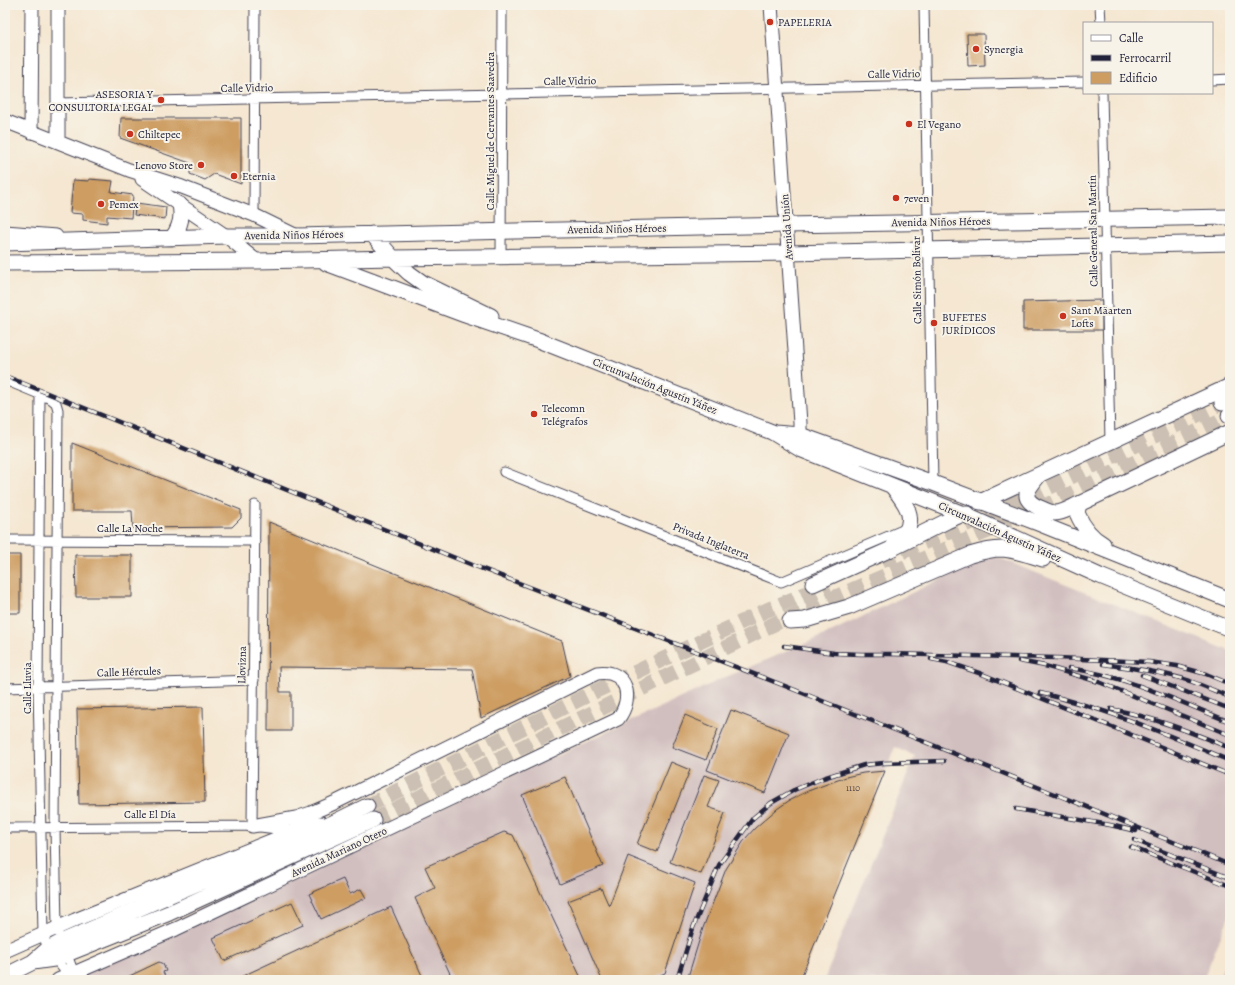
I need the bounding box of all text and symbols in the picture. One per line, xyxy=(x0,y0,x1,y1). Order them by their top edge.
place label: PAPELERIA xyxy=(778,15,832,30)
marker: PAPELERIA xyxy=(765,17,775,27)
legend xyxy=(1083,22,1213,94)
text: Calle xyxy=(1119,30,1143,46)
place label: Synergia xyxy=(984,42,1024,57)
marker: Synergia xyxy=(971,44,981,54)
text: Ferrocarril xyxy=(1119,50,1171,66)
street label: Calle Miguel de Cervantes Saavedra xyxy=(483,51,498,210)
street label: Calle Vidrio xyxy=(868,66,921,82)
text: Edificio xyxy=(1119,70,1157,86)
street label: Calle Vidrio xyxy=(544,73,597,89)
street label: Calle Vidrio xyxy=(221,80,274,96)
place label: ASESORIA Y CONSULTORIA LEGAL xyxy=(49,87,154,115)
marker: ASESORIA Y CONSULTORIA LEGAL xyxy=(156,95,166,105)
place label: El Vegano xyxy=(917,117,962,132)
marker: El Vegano xyxy=(904,119,914,129)
place label: Chiltepec xyxy=(138,127,181,142)
marker: Chiltepec xyxy=(125,129,135,139)
place label: Lenovo Store xyxy=(135,158,193,173)
marker: Lenovo Store xyxy=(196,160,206,170)
place label: Eternia xyxy=(242,169,276,184)
marker: Eternia xyxy=(229,171,239,181)
street label: Calle General San Martín xyxy=(1085,175,1101,287)
place label: 7even xyxy=(904,191,929,206)
marker: 7even xyxy=(891,193,901,203)
street label: Avenida Unión xyxy=(777,194,797,261)
place label: Pemex xyxy=(109,197,139,212)
marker: Pemex xyxy=(96,199,106,209)
street label: Avenida Niños Héroes xyxy=(890,214,991,230)
street label: Avenida Niños Héroes xyxy=(566,221,667,237)
street label: Avenida Niños Héroes xyxy=(243,227,344,243)
street label: Calle Simón Bolívar xyxy=(909,236,925,324)
place label: Sant Mäarten Lofts xyxy=(1071,303,1132,331)
place label: BUFETES JURÍDICOS xyxy=(942,310,996,338)
marker: Sant Mäarten Lofts xyxy=(1058,311,1068,321)
marker: BUFETES JURÍDICOS xyxy=(929,318,939,328)
street label: Circunvalación Agustín Yáñez xyxy=(590,354,720,418)
place label: Telecomn Telégrafos xyxy=(542,401,588,429)
marker: Telecomn Telégrafos xyxy=(529,409,539,419)
street label: Circunvalación Agustín Yáñez xyxy=(936,498,1064,566)
street label: Privada Inglaterra xyxy=(670,519,752,564)
street label: Calle La Noche xyxy=(97,521,163,536)
street label: Llovizna xyxy=(234,645,250,684)
street label: Calle Lluvia xyxy=(20,661,35,714)
street label: Calle Hércules xyxy=(97,663,161,681)
house number: 1110 xyxy=(846,782,860,794)
street label: Calle El Día xyxy=(124,807,177,822)
street label: Avenida Mariano Otero xyxy=(288,823,390,881)

